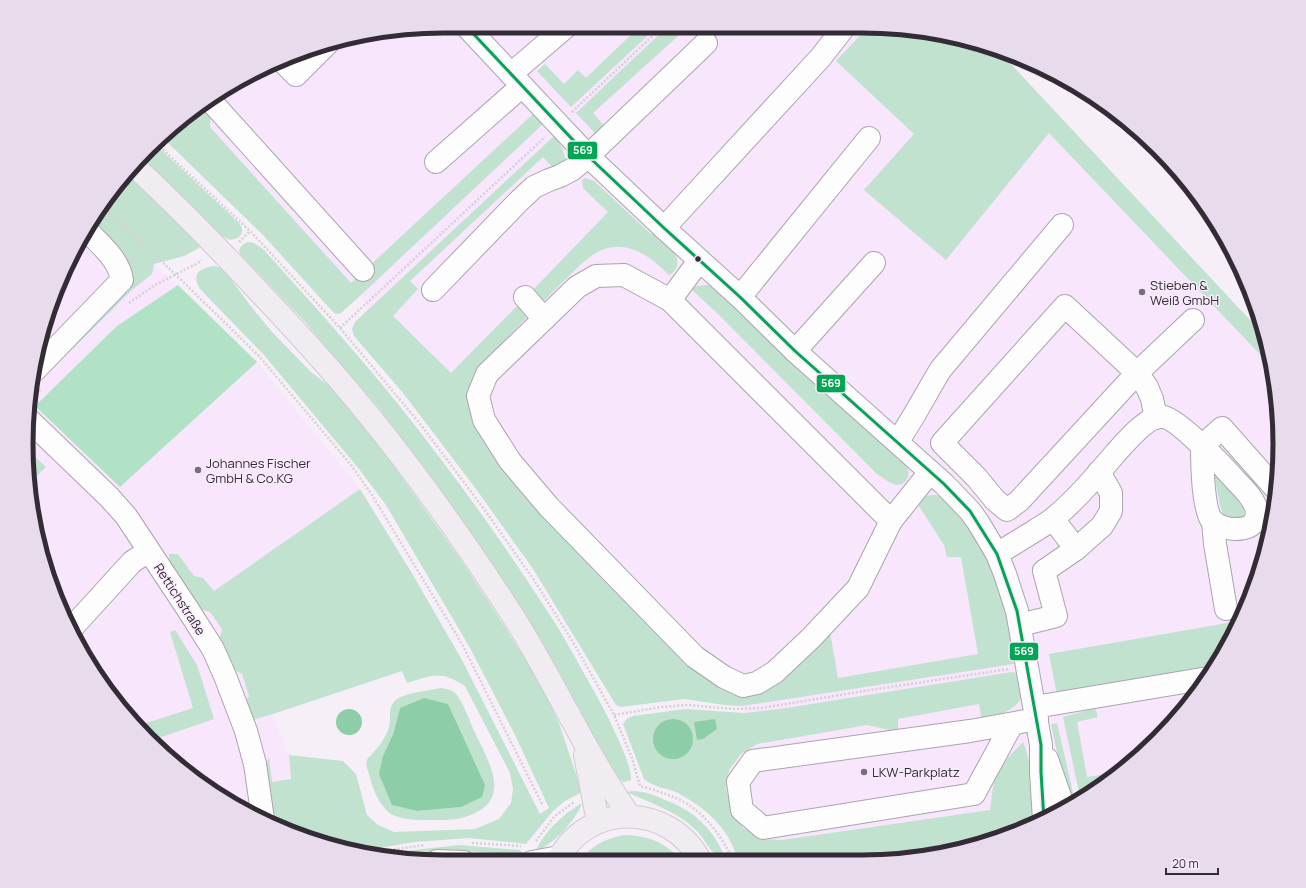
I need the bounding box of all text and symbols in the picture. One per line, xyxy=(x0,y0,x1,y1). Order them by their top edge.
line badge: 569 xyxy=(567,141,598,160)
text: 569 xyxy=(573,142,593,157)
unlabelled marker xyxy=(693,254,703,264)
place label: Stieben & Weiß GmbH xyxy=(1150,276,1219,309)
marker: Stieben & Weiß GmbH xyxy=(1137,287,1147,297)
line badge: 569 xyxy=(816,374,846,393)
text: 569 xyxy=(821,375,841,390)
place label: Johannes Fischer GmbH & Co.KG xyxy=(206,454,311,487)
marker: Johannes Fischer GmbH & Co.KG xyxy=(193,465,203,475)
street label: Rettichstraße xyxy=(150,560,210,639)
line badge: 569 xyxy=(1009,642,1039,661)
text: 569 xyxy=(1014,643,1034,658)
place label: LKW-Parkplatz xyxy=(872,763,960,781)
marker: LKW-Parkplatz xyxy=(859,767,869,777)
scale bar xyxy=(1166,850,1218,876)
text: 20 m xyxy=(1172,855,1199,872)

